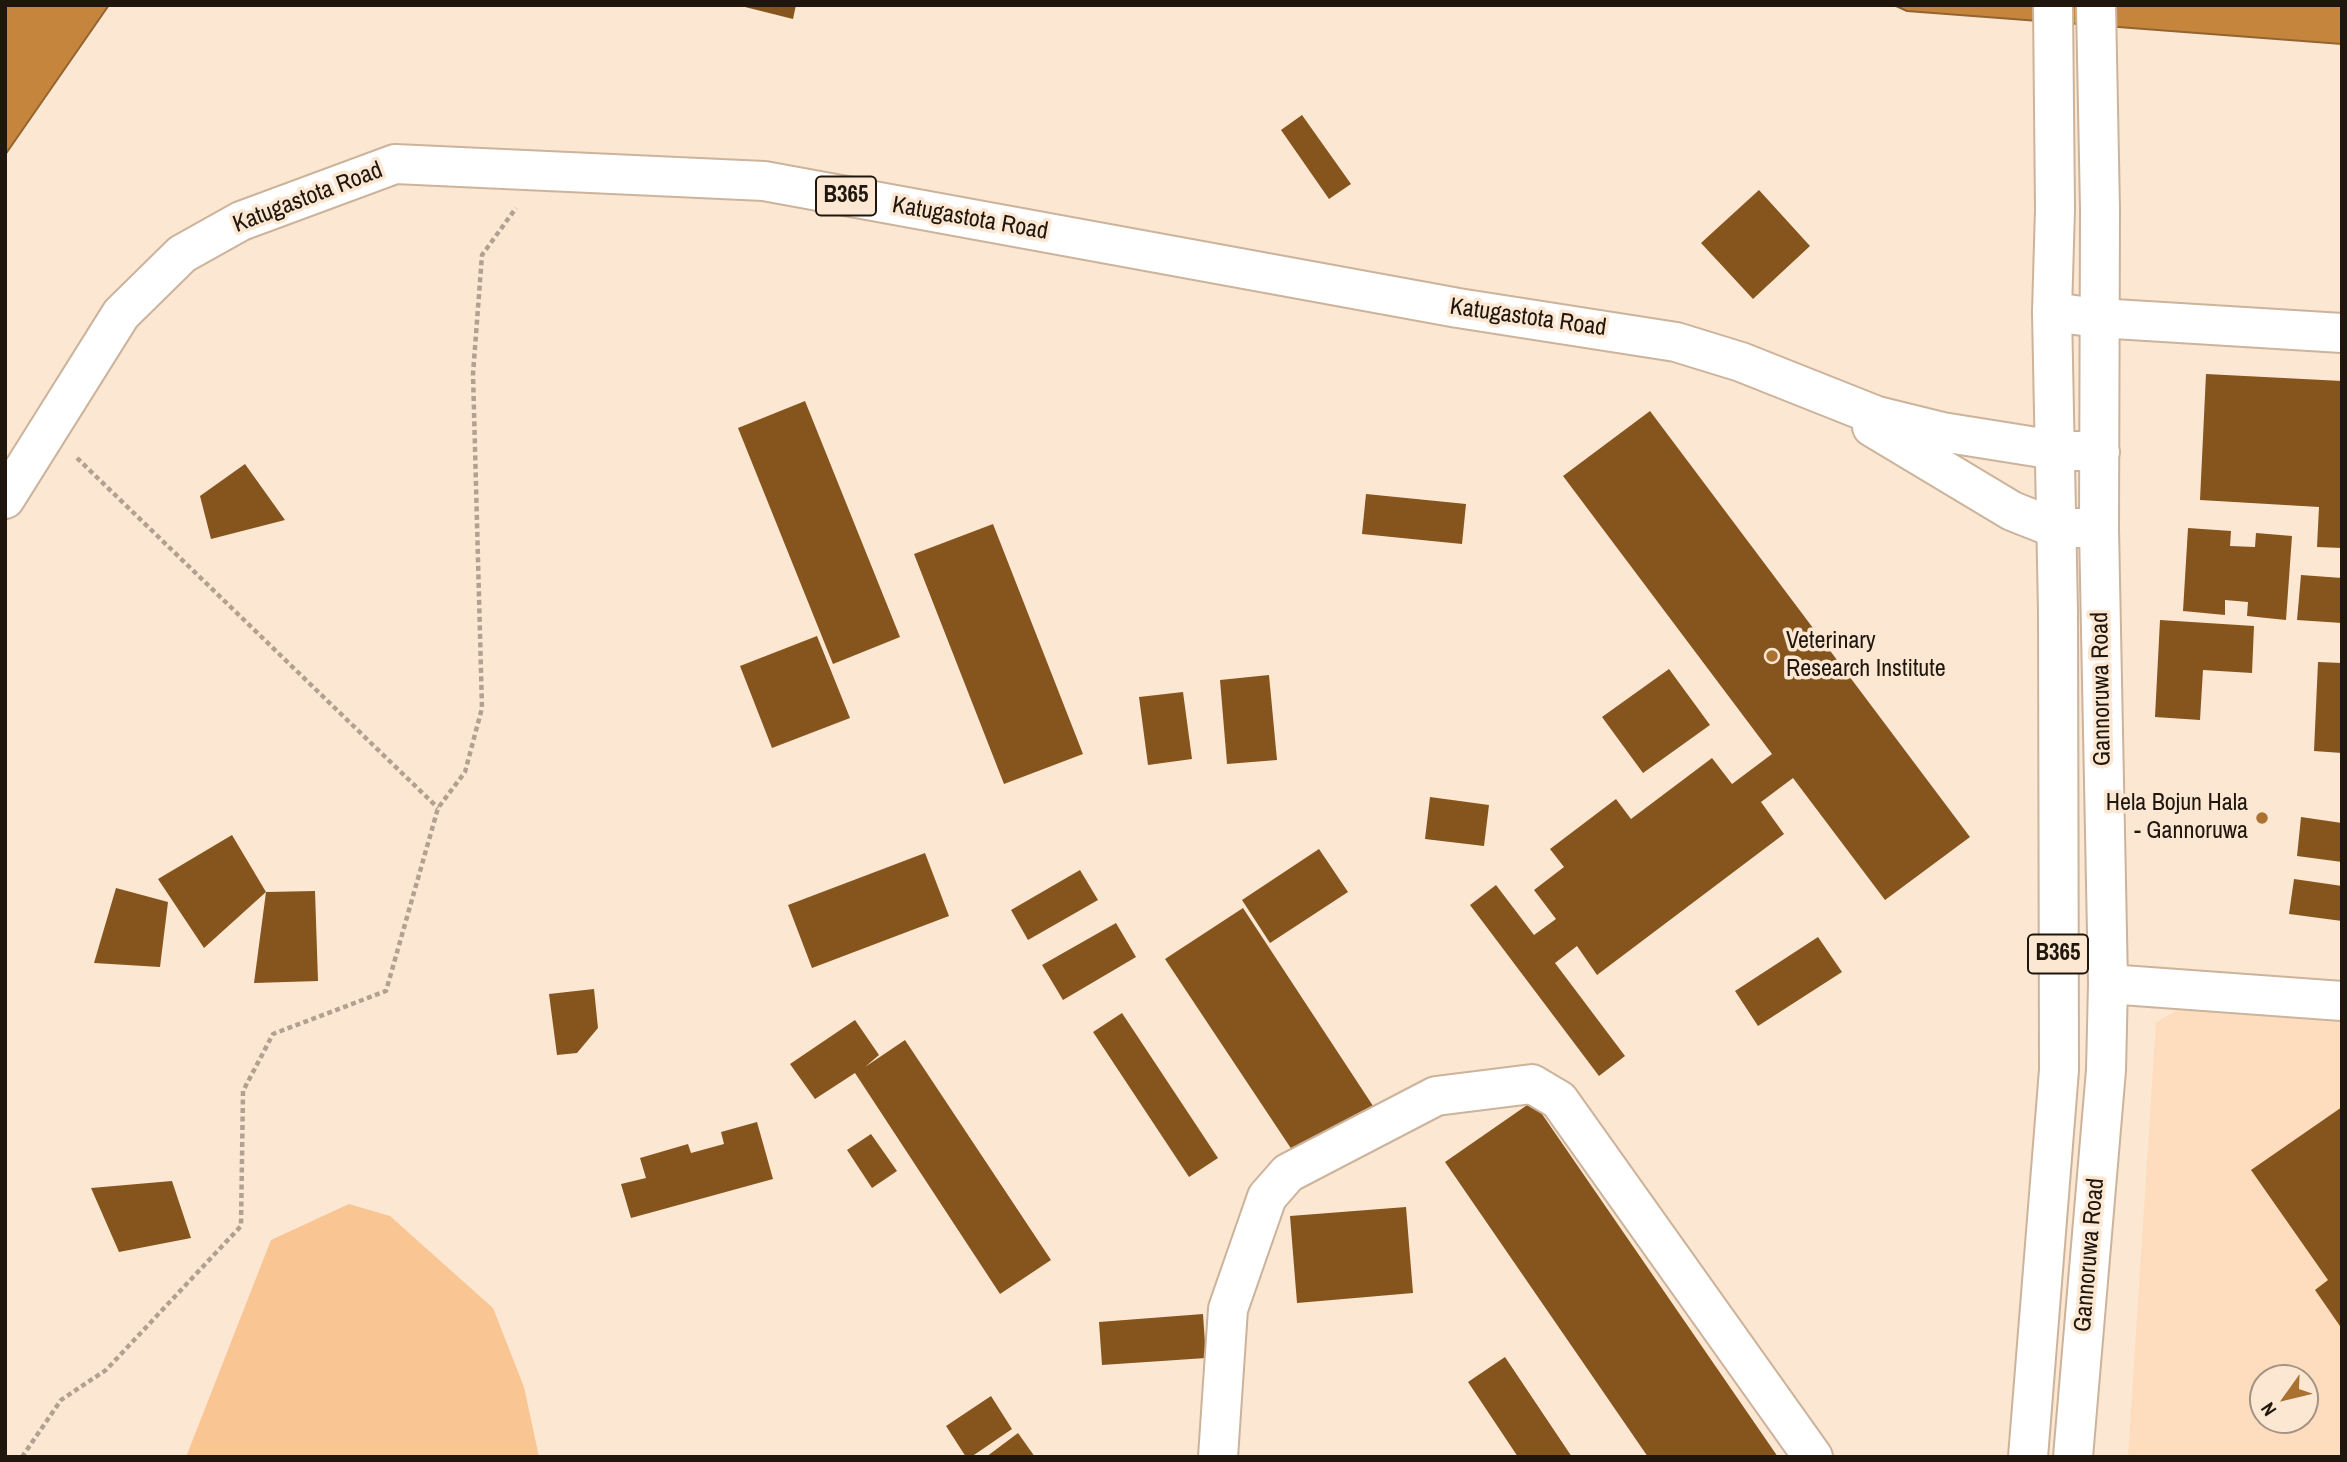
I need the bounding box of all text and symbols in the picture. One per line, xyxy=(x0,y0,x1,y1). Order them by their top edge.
street label: Katugastota Road xyxy=(229,156,387,240)
road number: B365 xyxy=(816,176,876,216)
street label: Katugastota Road xyxy=(890,191,1050,247)
street label: Katugastota Road xyxy=(1448,293,1608,343)
street label: Gannoruwa Road xyxy=(2086,612,2118,766)
place label: Veterinary Research Institute xyxy=(1786,628,1946,684)
marker: Veterinary Research Institute xyxy=(1764,648,1780,664)
place label: Hela Bojun Hala - Gannoruwa xyxy=(2106,790,2248,846)
marker: Hela Bojun Hala - Gannoruwa xyxy=(2254,810,2270,826)
road number: B365 xyxy=(2028,934,2088,973)
street label: Gannoruwa Road xyxy=(2069,1177,2111,1333)
north arrow xyxy=(2249,1364,2319,1434)
text: N xyxy=(2254,1398,2282,1422)

